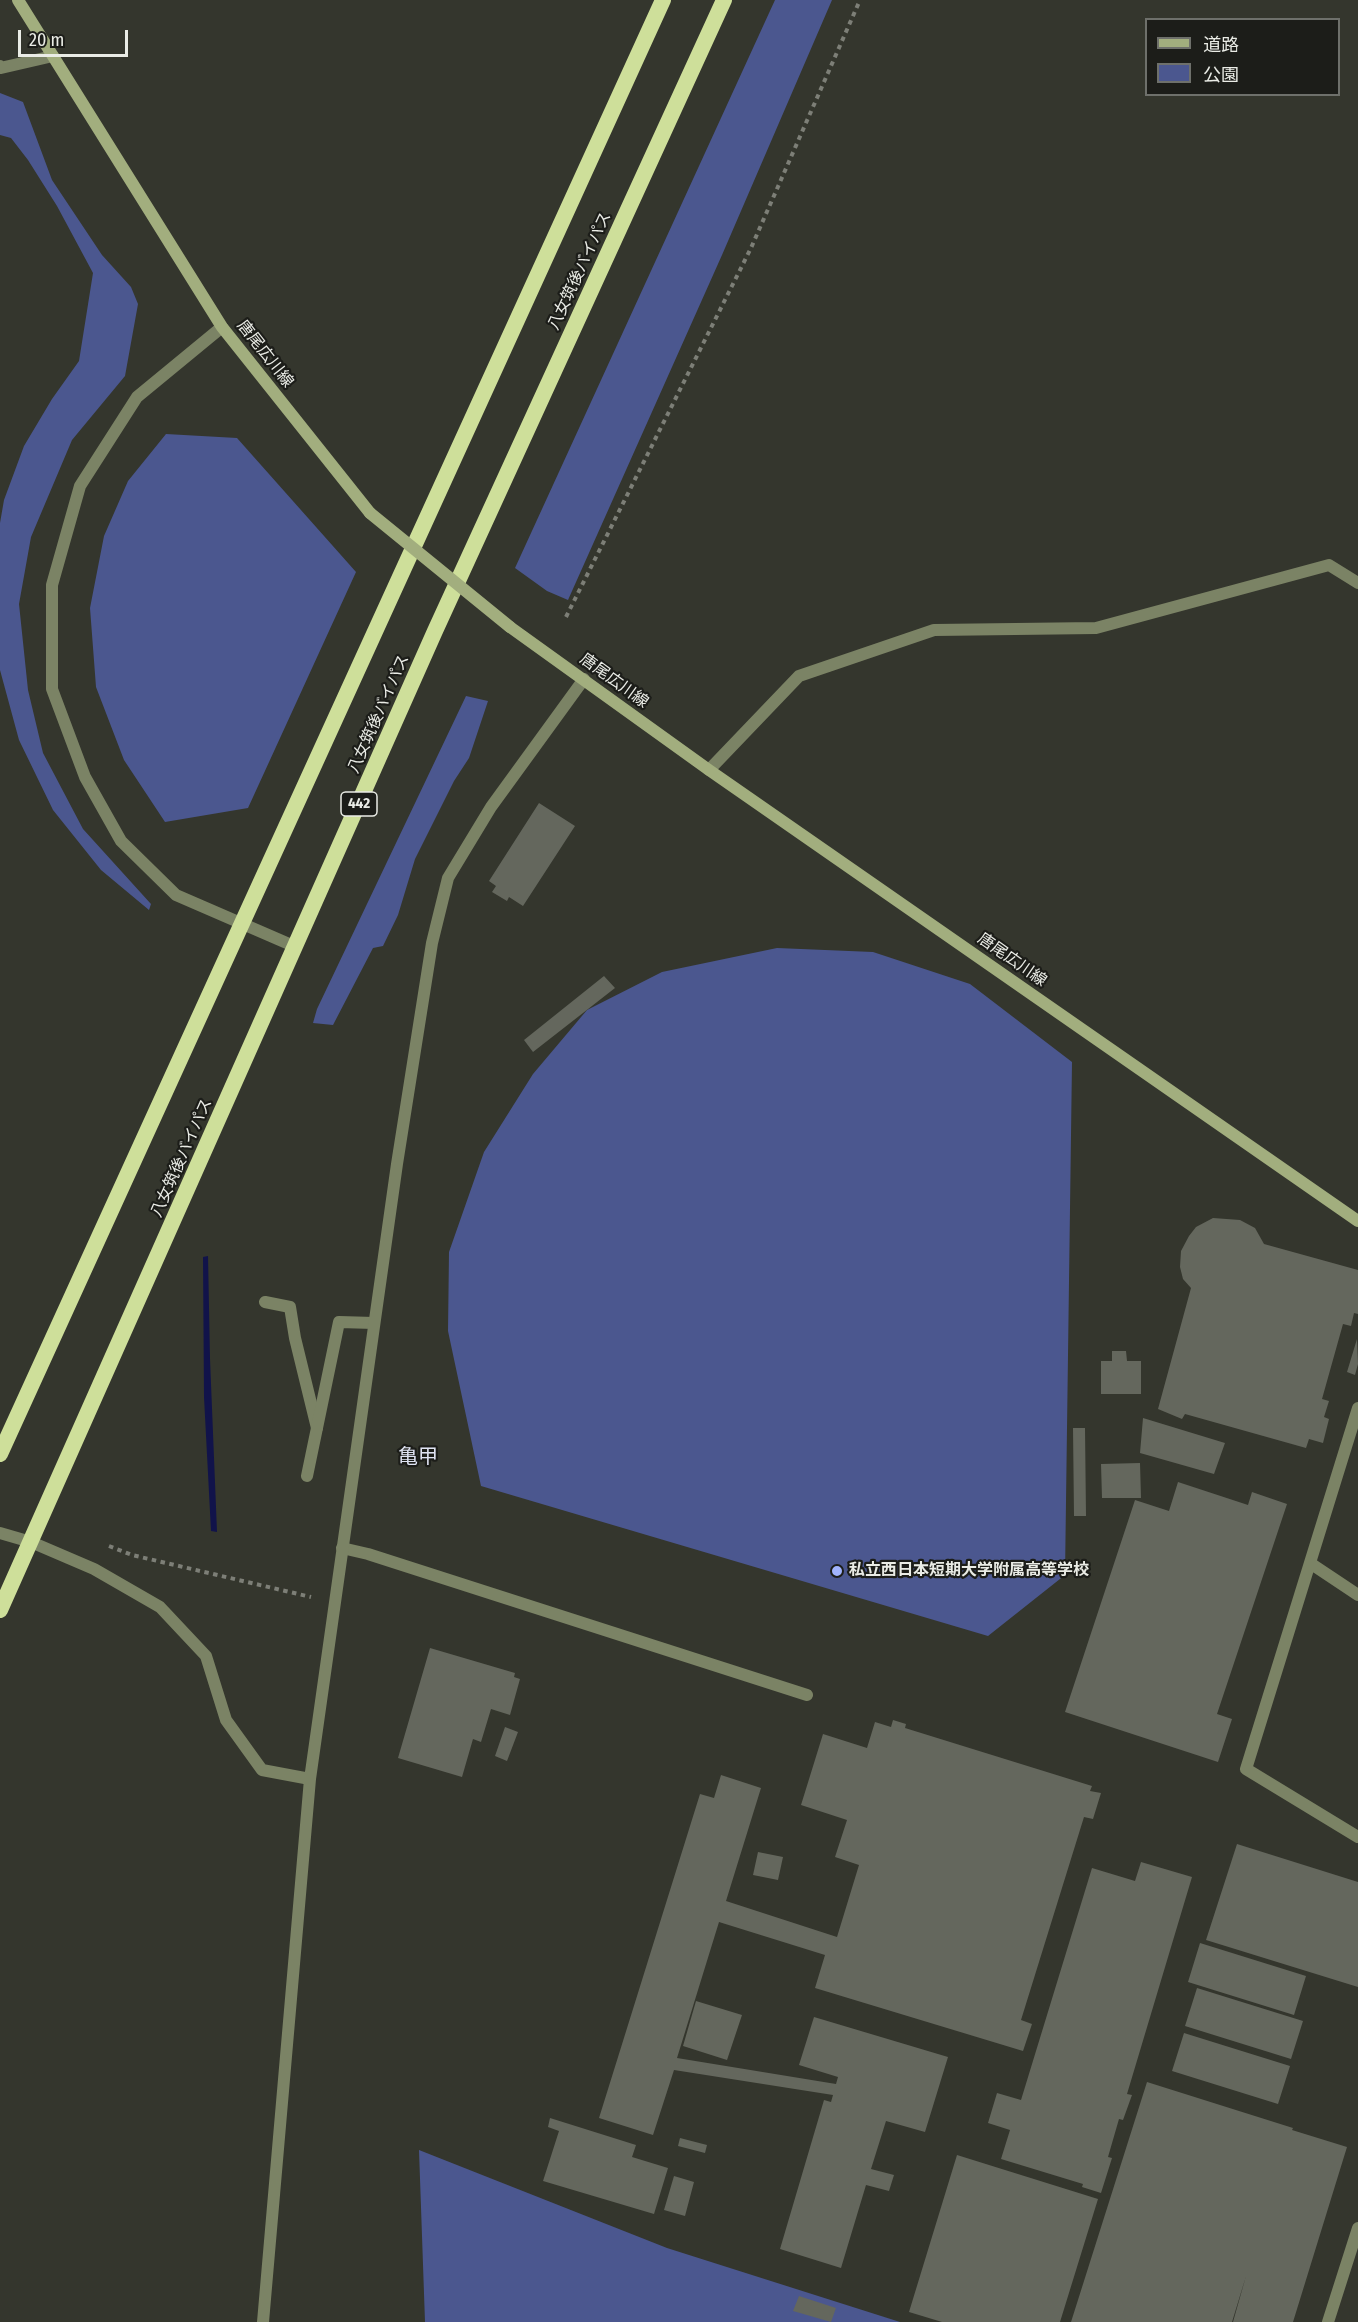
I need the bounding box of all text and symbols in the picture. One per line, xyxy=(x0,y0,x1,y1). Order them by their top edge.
scale bar xyxy=(21,18,130,56)
legend xyxy=(1145,18,1340,96)
text: 20 m xyxy=(29,29,64,51)
text: 道路 xyxy=(1203,34,1239,56)
text: 公園 xyxy=(1203,64,1239,86)
street label: 八女筑後バイパス xyxy=(544,209,616,333)
street label: 唐尾広川線 xyxy=(233,317,297,391)
street label: 唐尾広川線 xyxy=(576,650,652,712)
street label: 八女筑後バイパス xyxy=(344,652,414,776)
road number: 442 xyxy=(341,792,377,816)
street label: 唐尾広川線 xyxy=(974,929,1050,991)
street label: 八女筑後バイパス xyxy=(147,1096,217,1220)
district label: 亀甲 xyxy=(398,1445,438,1469)
place label: 私立西日本短期大学附属高等学校 xyxy=(849,1561,1089,1581)
marker: 私立西日本短期大学附属高等学校 xyxy=(830,1564,844,1578)

